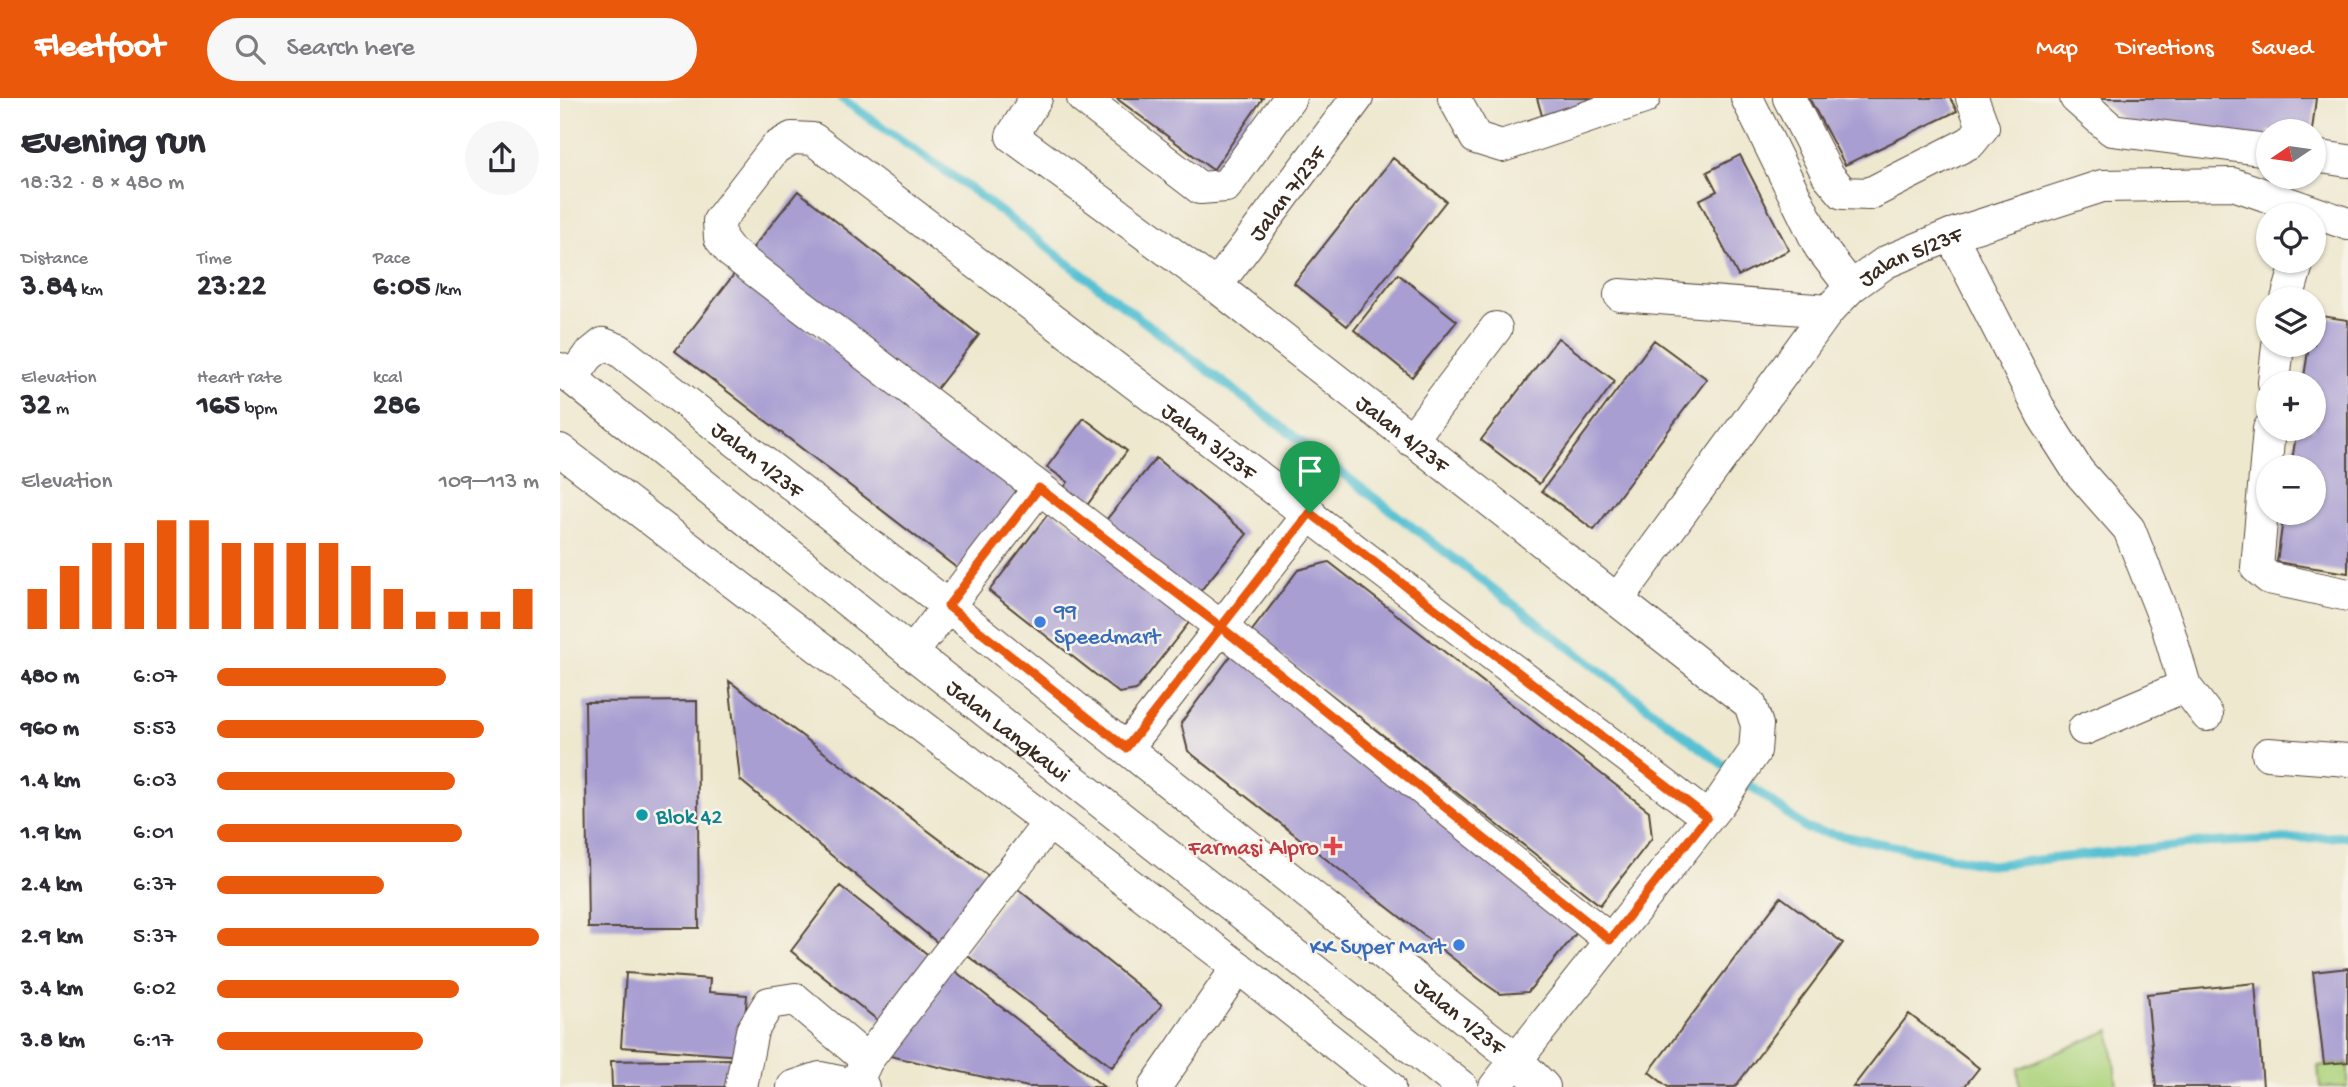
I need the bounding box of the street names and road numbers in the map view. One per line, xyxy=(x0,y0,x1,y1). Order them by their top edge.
street label: Jalan 7/23F xyxy=(1245,141,1334,247)
street label: Jalan 5/23F xyxy=(1854,222,1967,294)
street label: Jalan 4/23F xyxy=(1349,391,1454,481)
street label: Jalan 3/23F xyxy=(1155,398,1261,488)
street label: Jalan 1/23F xyxy=(705,417,808,506)
street label: Jalan Langkawi xyxy=(940,675,1074,790)
street label: Jalan 1/23F xyxy=(1407,973,1510,1063)

